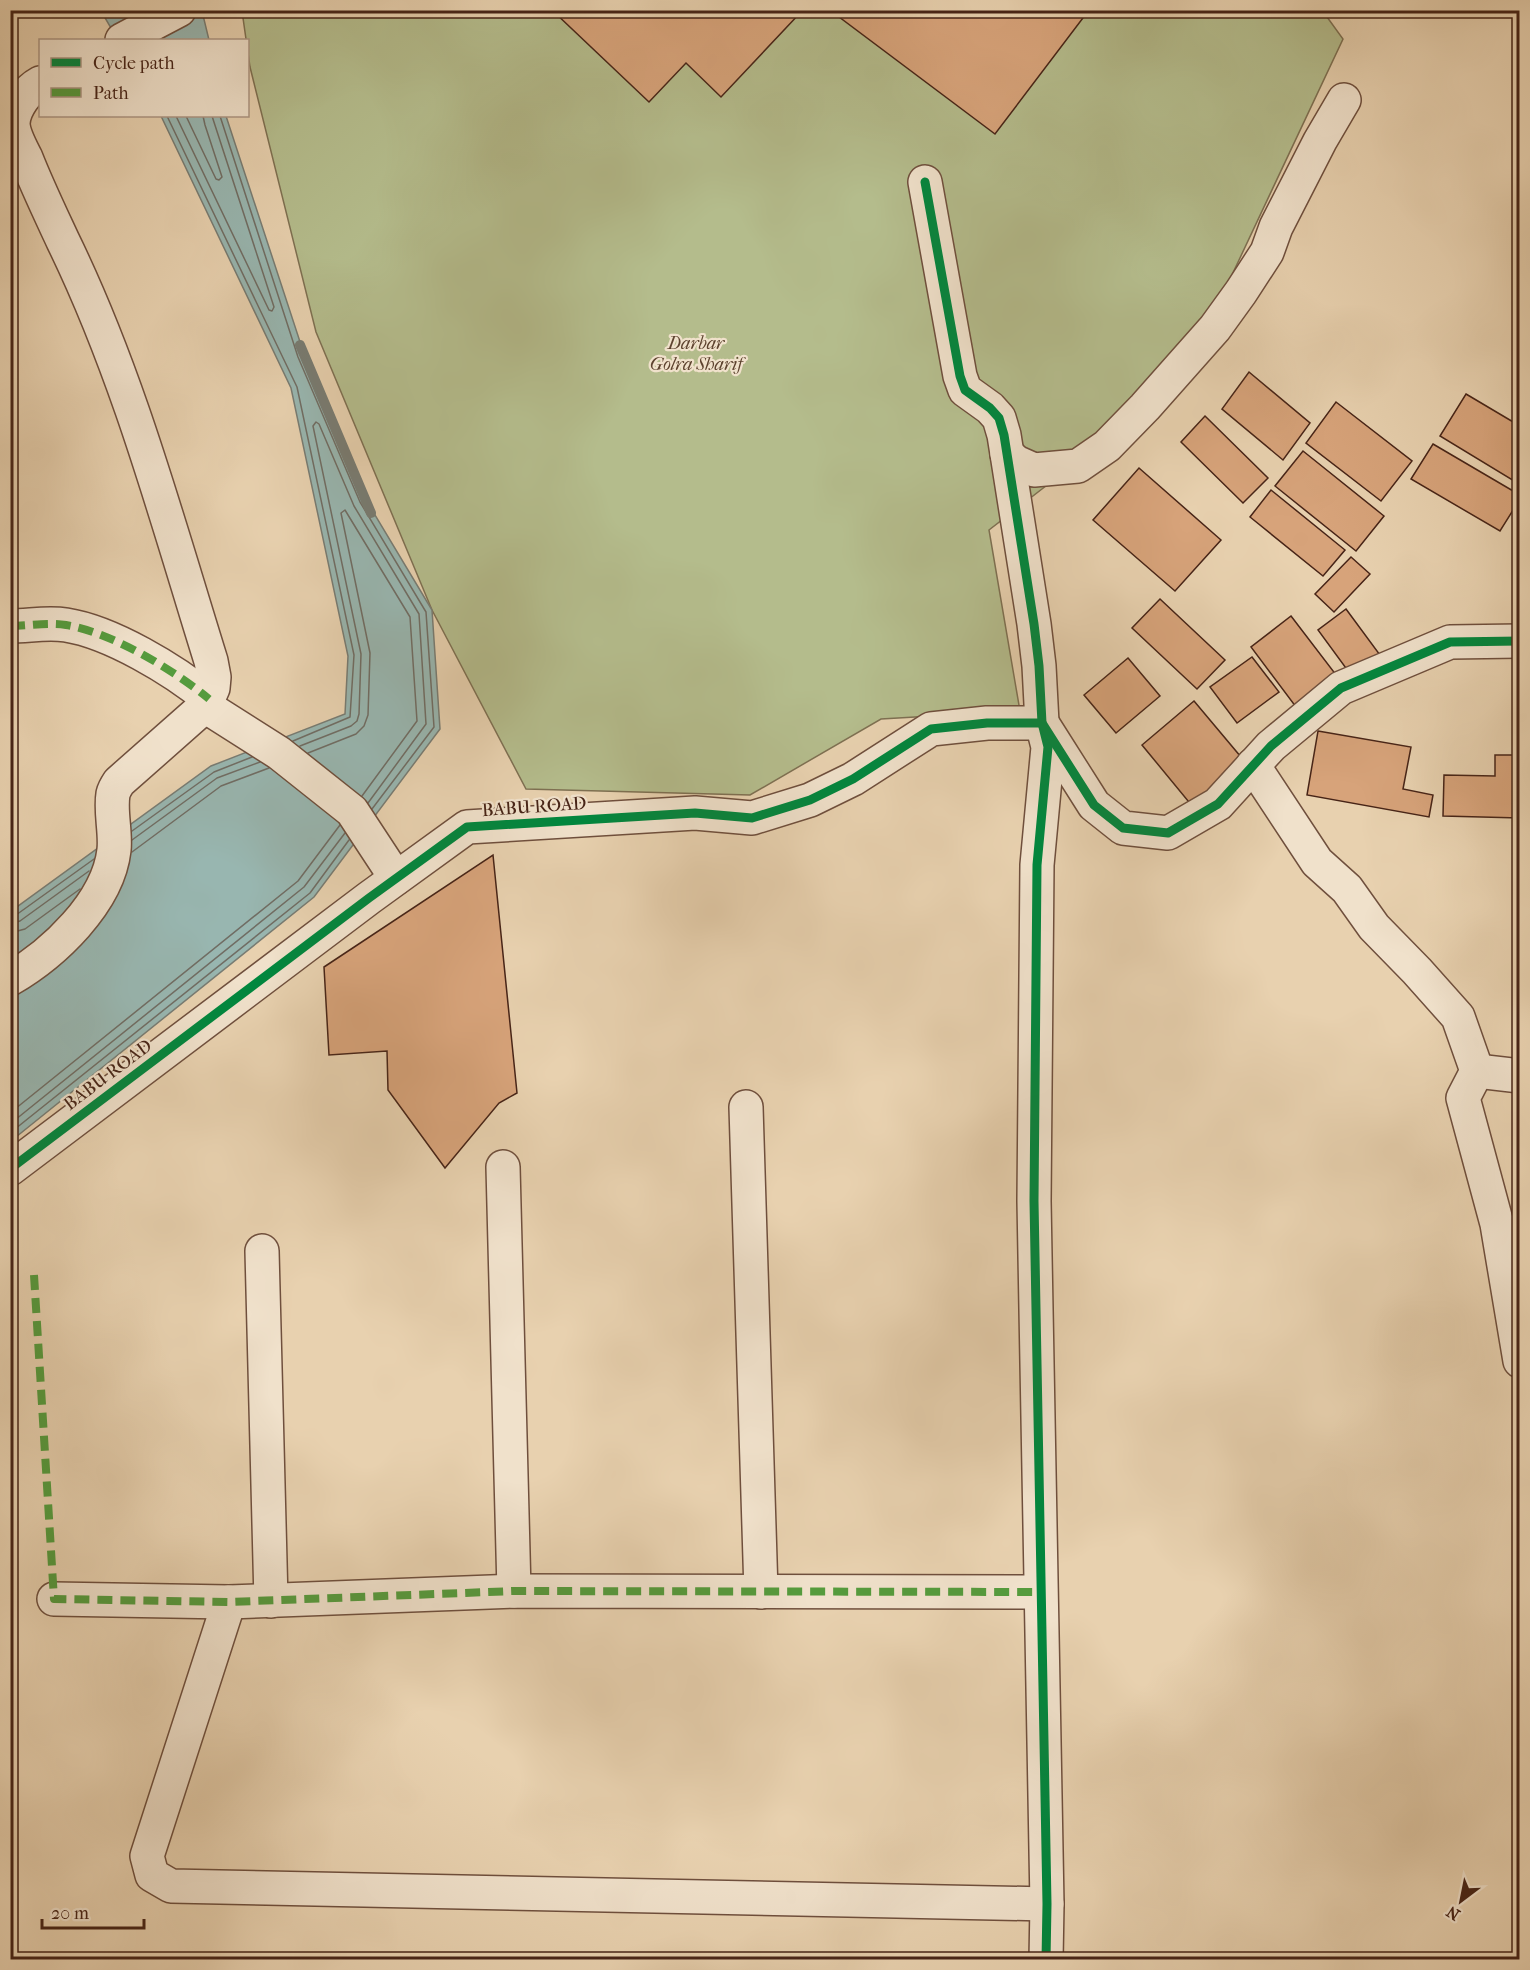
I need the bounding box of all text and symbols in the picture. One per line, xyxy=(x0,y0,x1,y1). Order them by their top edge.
legend xyxy=(39,39,249,117)
text: Cycle path xyxy=(93,53,174,74)
text: Path xyxy=(93,83,129,104)
park label: Darbar Golra Sharif xyxy=(650,333,746,375)
street label: BABU ROAD xyxy=(481,793,587,821)
street label: BABU ROAD xyxy=(60,1035,156,1115)
north arrow xyxy=(1431,1871,1491,1931)
scale bar xyxy=(42,1892,144,1930)
text: N xyxy=(1442,1902,1463,1925)
text: 20 m xyxy=(51,1903,89,1924)

